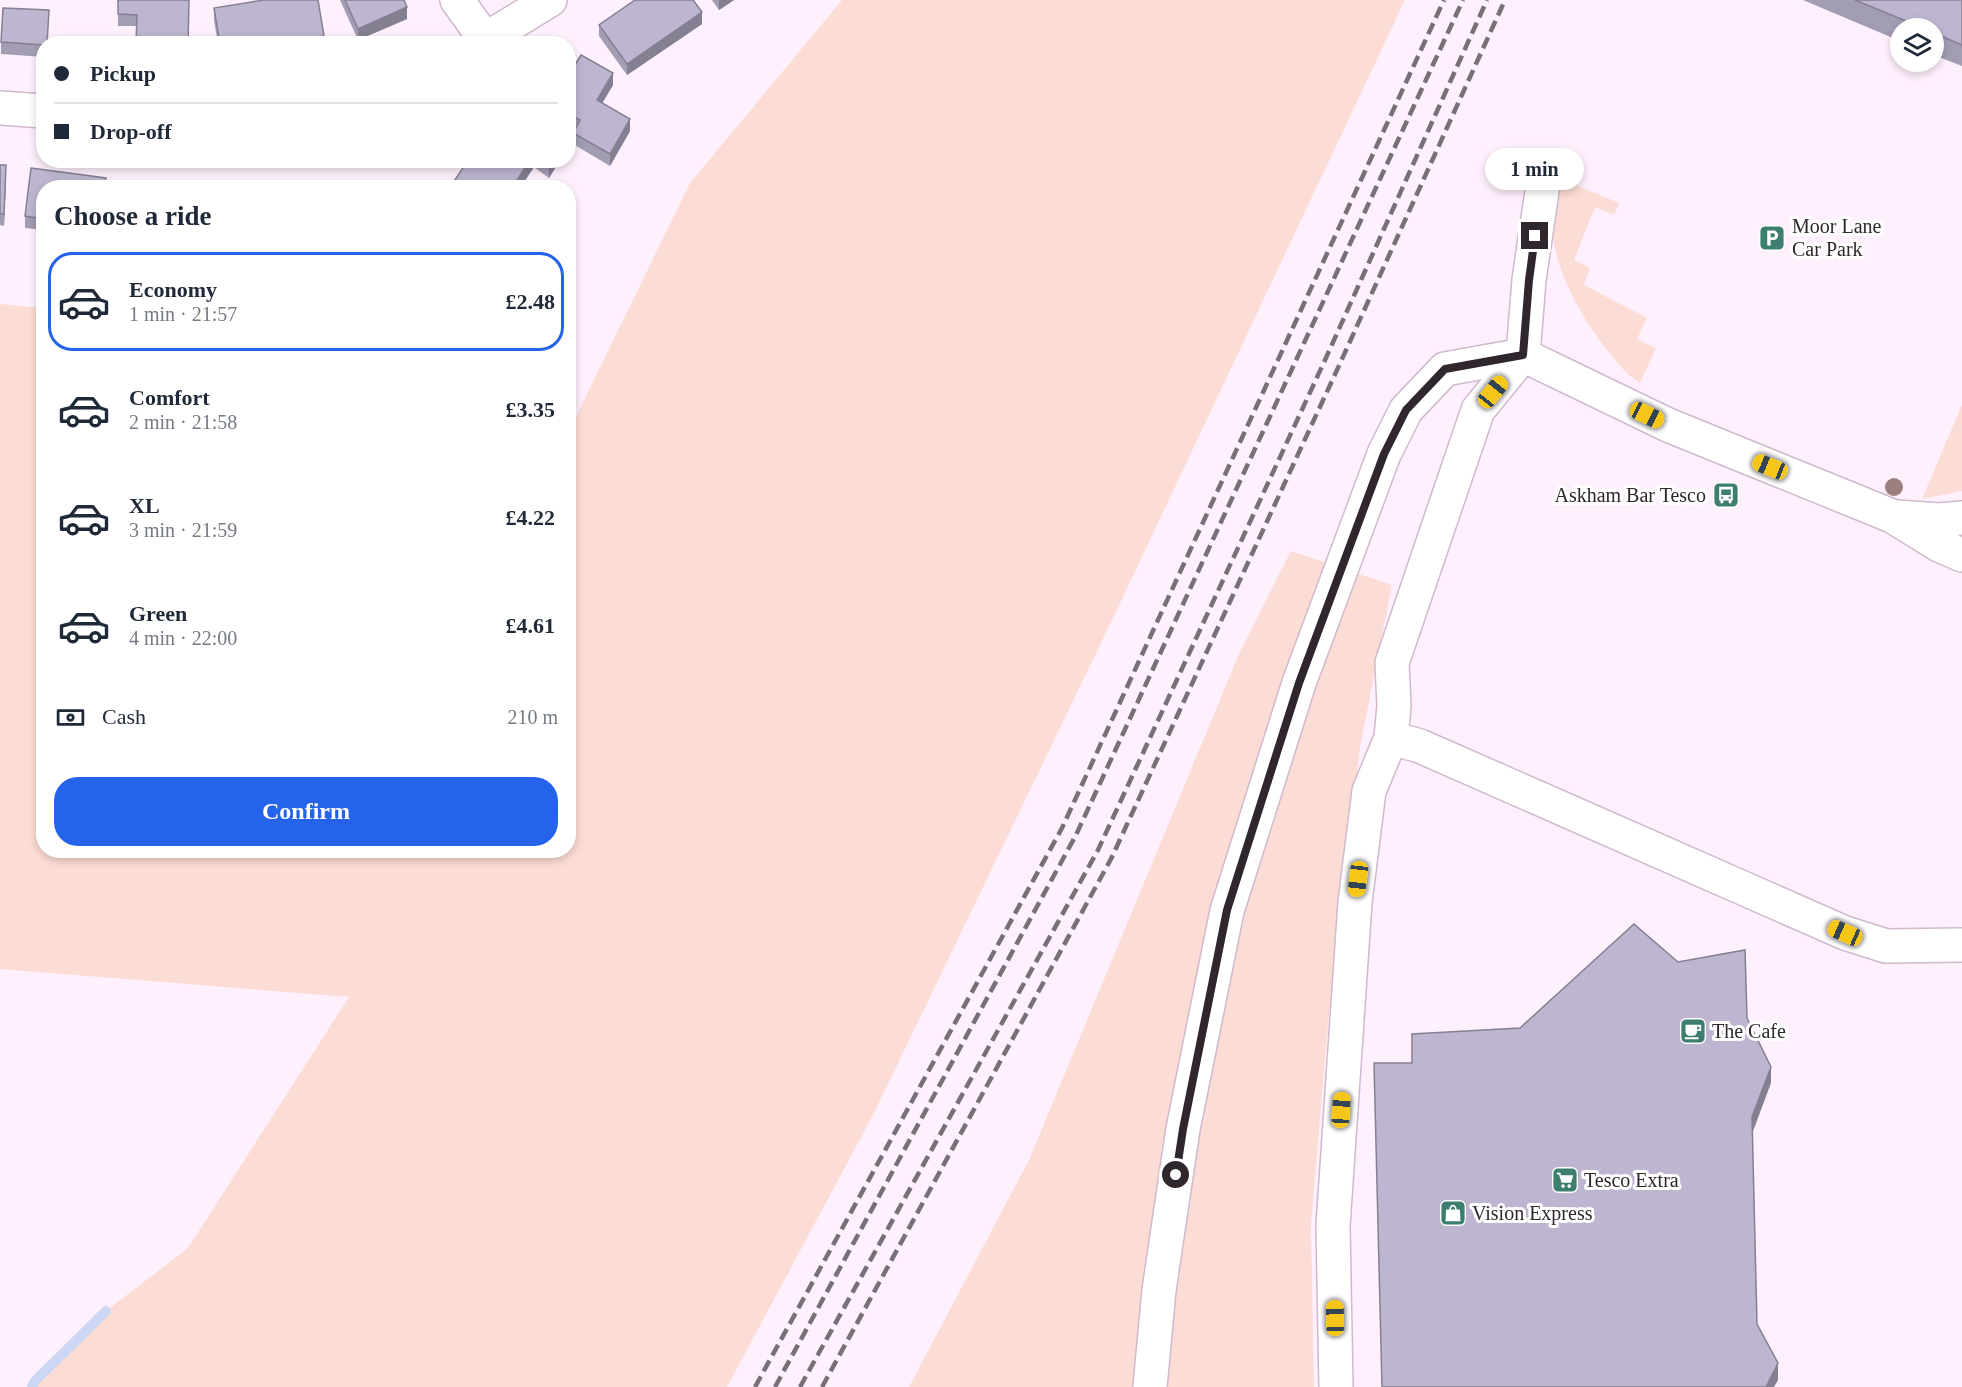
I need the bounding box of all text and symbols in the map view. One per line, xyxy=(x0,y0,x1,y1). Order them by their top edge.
map controls xyxy=(1890,18,1944,72)
button: layers xyxy=(1890,18,1944,72)
text: Pickup xyxy=(90,61,156,86)
text: Drop-off xyxy=(90,119,171,144)
callout: 1 min xyxy=(1486,149,1585,191)
text: 1 min xyxy=(1510,158,1559,180)
text: Choose a ride xyxy=(54,201,212,231)
place label: Moor Lane Car Park xyxy=(1792,215,1882,260)
route end xyxy=(1521,222,1548,249)
parking icon: Moor Lane Car Park xyxy=(1757,223,1787,253)
icon: car xyxy=(57,275,111,329)
text: Economy xyxy=(129,277,217,302)
text: £2.48 xyxy=(506,289,555,314)
text: 1 min · 21:57 xyxy=(129,303,237,325)
car xyxy=(1475,372,1511,412)
icon: car xyxy=(57,383,111,437)
text: Comfort xyxy=(129,385,210,410)
text: £3.35 xyxy=(506,397,555,422)
car xyxy=(1627,399,1667,431)
text: 2 min · 21:58 xyxy=(129,411,237,433)
car xyxy=(1750,452,1790,482)
bus stop icon: Askham Bar Tesco xyxy=(1711,480,1741,510)
place label: Askham Bar Tesco xyxy=(1554,484,1706,506)
icon: car xyxy=(57,491,111,545)
text: XL xyxy=(129,493,160,518)
text: £4.22 xyxy=(506,505,555,530)
text: 3 min · 21:59 xyxy=(129,519,237,541)
icon: car xyxy=(57,599,111,653)
text: Green xyxy=(129,601,187,626)
text: £4.61 xyxy=(506,613,555,638)
text: 4 min · 22:00 xyxy=(129,627,237,649)
icon: cash xyxy=(54,701,87,734)
text: Cash xyxy=(102,704,146,729)
text: 210 m xyxy=(507,706,558,728)
button: Confirm xyxy=(54,777,558,846)
car xyxy=(1347,860,1369,898)
car xyxy=(1825,917,1865,949)
cafe icon: The Cafe xyxy=(1678,1016,1708,1046)
place label: The Cafe xyxy=(1712,1020,1786,1042)
car xyxy=(1331,1091,1351,1129)
route start xyxy=(1162,1161,1189,1188)
supermarket icon: Tesco Extra xyxy=(1550,1165,1580,1195)
place label: Tesco Extra xyxy=(1584,1169,1679,1191)
shop icon: Vision Express xyxy=(1438,1198,1468,1228)
place label: Vision Express xyxy=(1472,1202,1593,1225)
car xyxy=(1326,1300,1344,1336)

